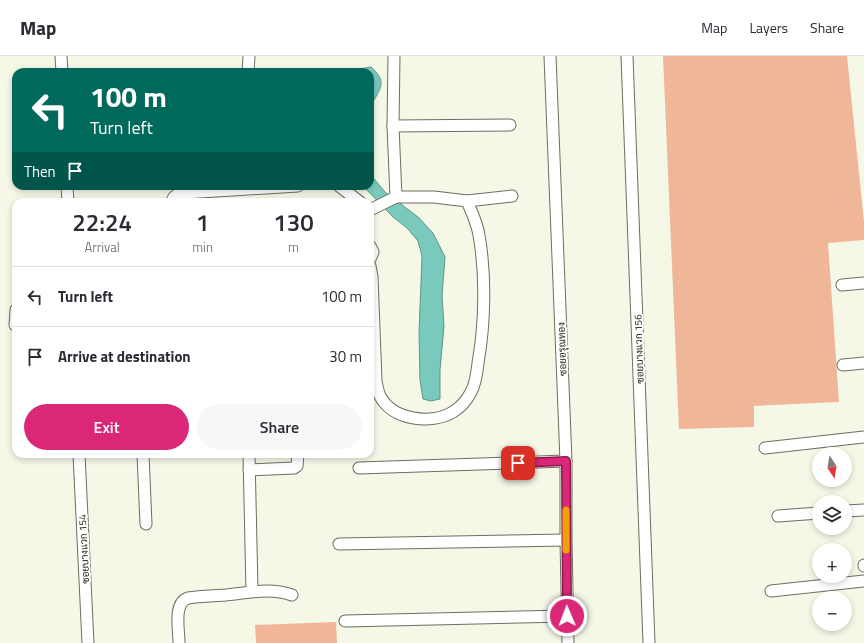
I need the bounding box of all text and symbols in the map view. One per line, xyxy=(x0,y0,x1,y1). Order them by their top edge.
text: Map xyxy=(20,13,56,42)
text: Map xyxy=(701,17,727,38)
text: Layers xyxy=(749,17,788,38)
text: Share xyxy=(810,17,844,38)
text: 100 m xyxy=(90,75,167,118)
icon: left xyxy=(24,84,76,136)
text: Turn left xyxy=(90,114,153,141)
text: Then xyxy=(24,160,56,183)
icon: arrive xyxy=(64,160,86,182)
text: 22:24 xyxy=(72,204,132,240)
text: 1 xyxy=(196,204,209,240)
text: 130 xyxy=(273,204,314,240)
text: Arrival xyxy=(84,237,120,257)
text: min xyxy=(192,237,213,257)
text: m xyxy=(288,237,299,257)
text: Turn left xyxy=(58,285,113,308)
text: 100 m xyxy=(321,285,362,308)
icon: left xyxy=(24,286,46,308)
street label: ซอยบางแวก 156 xyxy=(630,314,648,384)
street label: ซอยอรุณทอง xyxy=(554,322,570,376)
text: Arrive at destination xyxy=(58,345,191,368)
text: 30 m xyxy=(329,345,362,368)
icon: arrive xyxy=(24,346,46,368)
button: Exit xyxy=(24,404,189,450)
button: Share xyxy=(197,404,362,450)
pin xyxy=(501,446,535,480)
north arrow xyxy=(812,447,852,487)
map controls xyxy=(812,447,852,631)
icon: arrive xyxy=(507,452,529,474)
button: layers xyxy=(812,495,852,535)
street label: ซอยบางแวก 154 xyxy=(75,514,93,584)
button: + xyxy=(812,543,852,583)
button: − xyxy=(812,591,852,631)
position arrow xyxy=(546,595,588,637)

